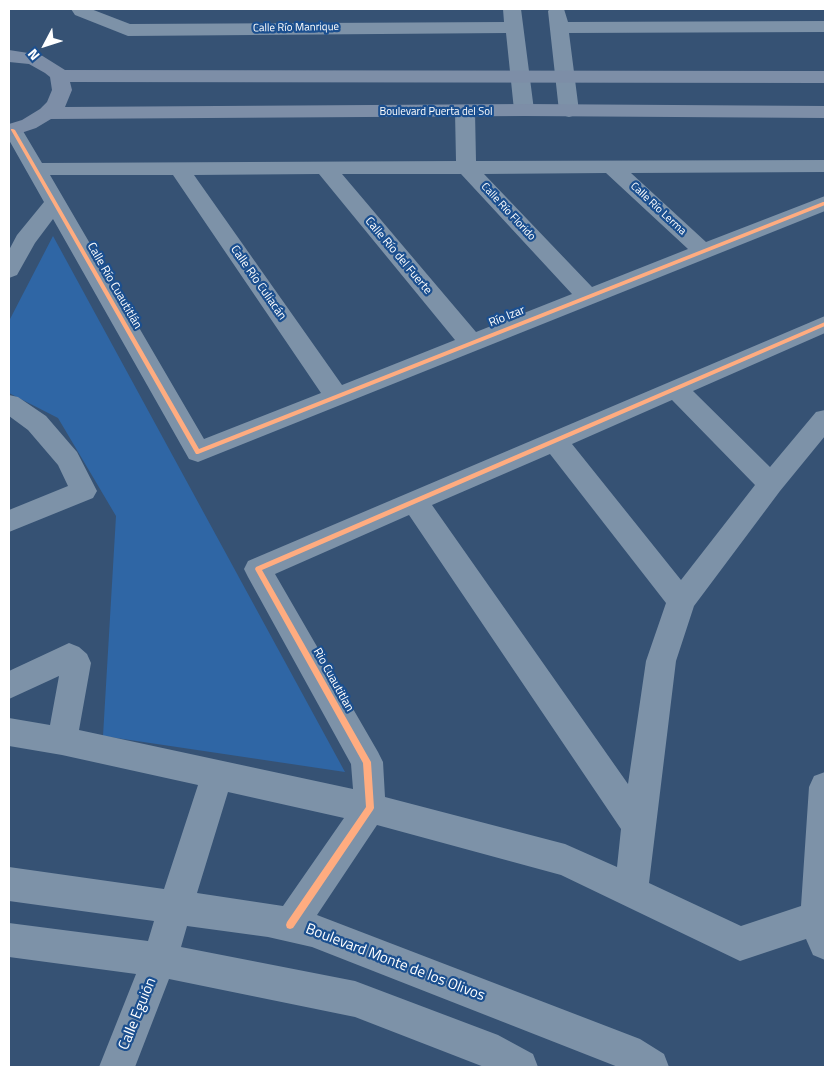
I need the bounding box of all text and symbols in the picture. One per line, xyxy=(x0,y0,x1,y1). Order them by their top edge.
north arrow xyxy=(20,20,70,70)
street label: Calle Río Manrique xyxy=(253,21,339,35)
text: N xyxy=(22,45,44,65)
street label: Boulevard Puerta del Sol xyxy=(379,105,493,119)
street label: Calle Río Florido xyxy=(478,180,538,244)
street label: Calle Río Lerma xyxy=(627,180,689,238)
street label: Calle Río del Fuerte xyxy=(361,214,435,298)
street label: Calle Río Cuautitlán xyxy=(83,240,145,332)
street label: Calle Río Culiacán xyxy=(227,243,289,323)
street label: Río Izar xyxy=(487,303,527,331)
street label: Rio Cuautitlan xyxy=(310,646,356,714)
street label: Boulevard Monte de los Olivos xyxy=(303,920,487,1006)
street label: Calle Eguión xyxy=(115,975,161,1053)

